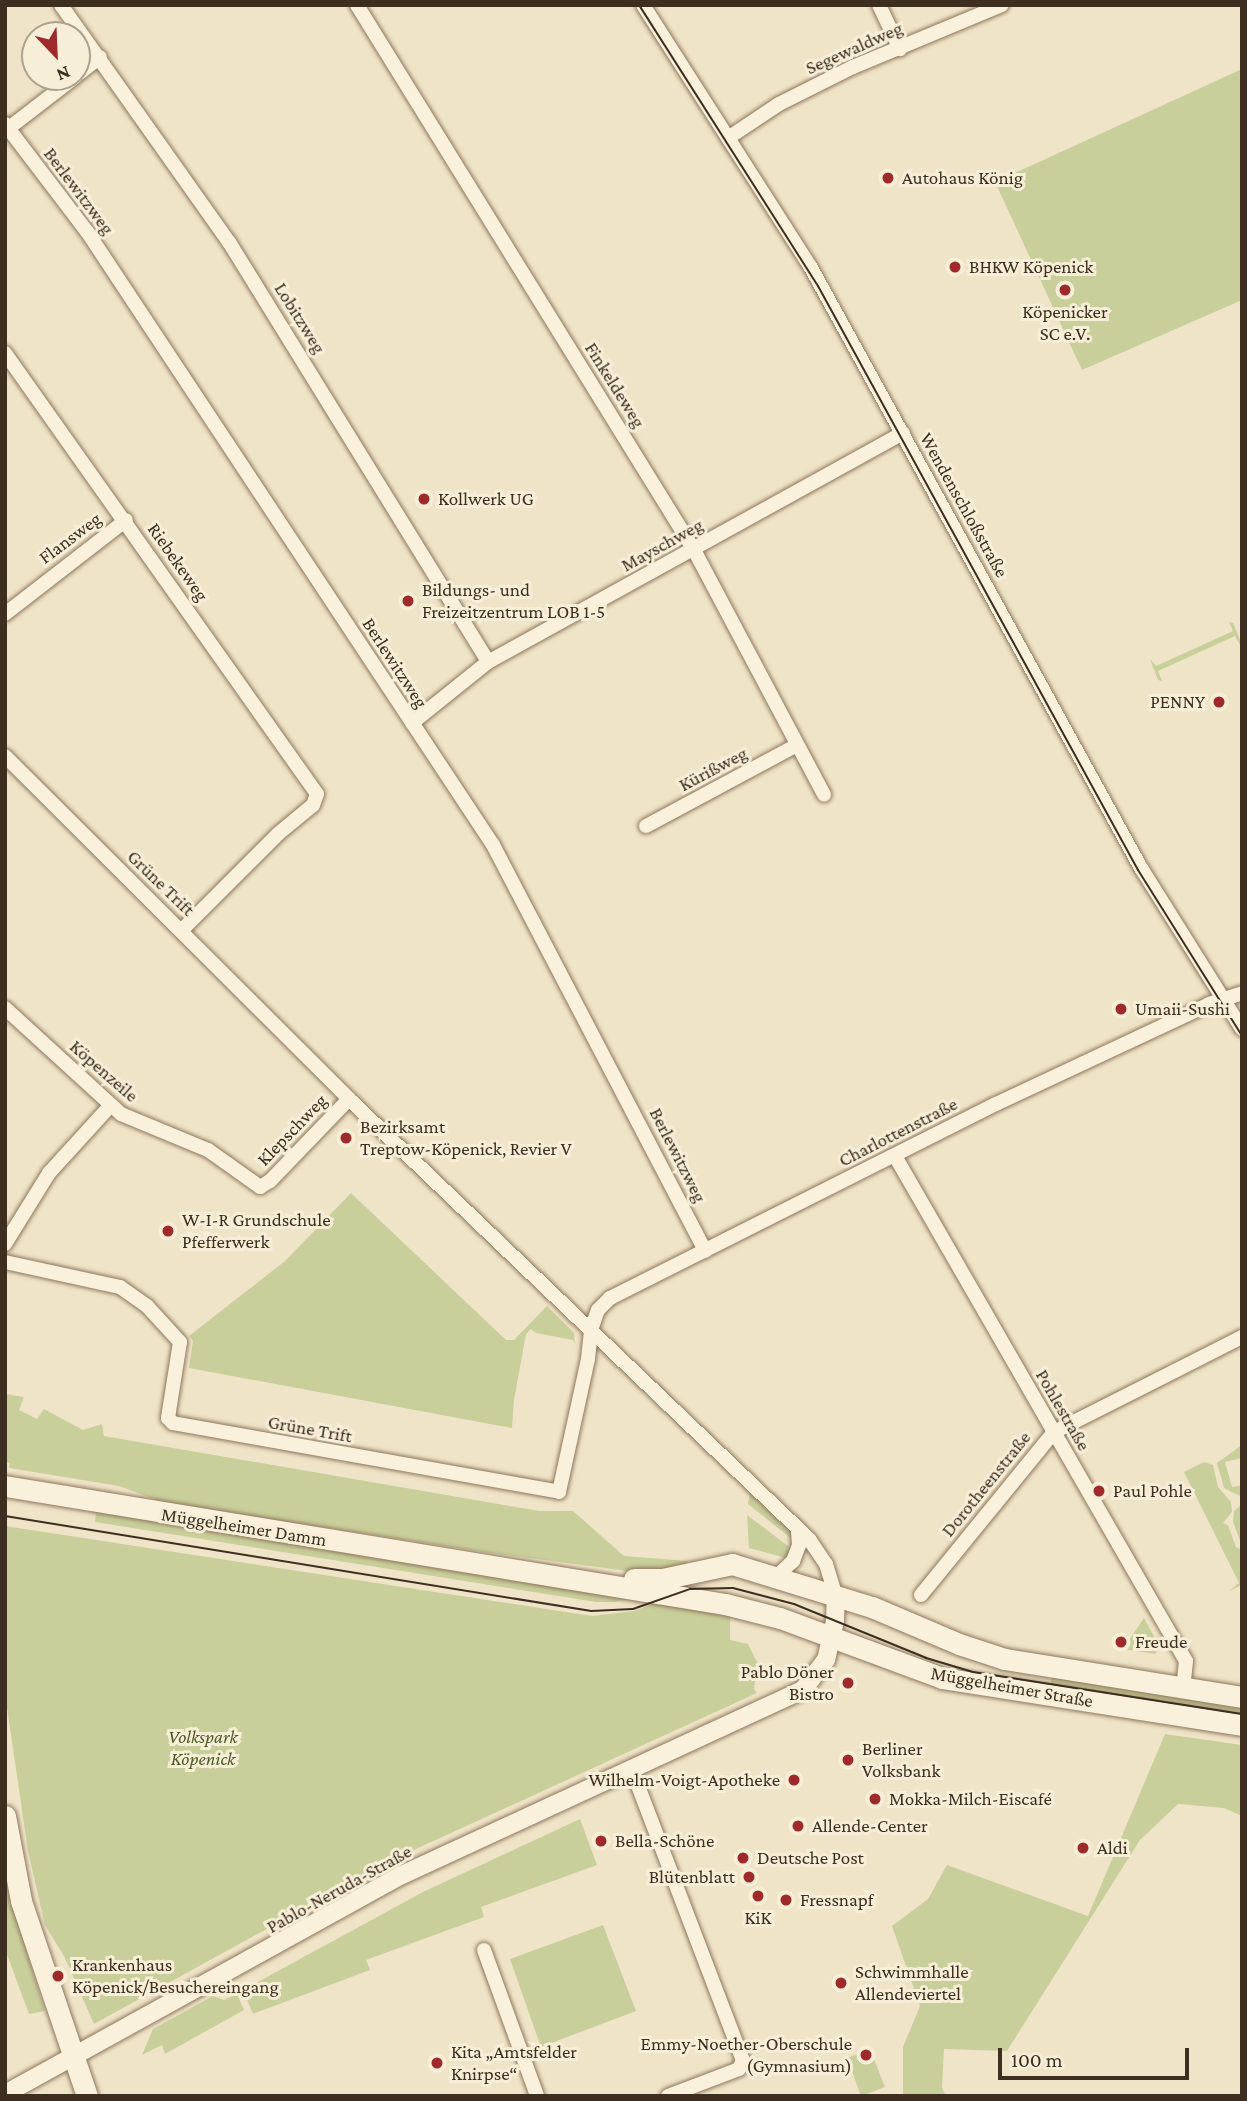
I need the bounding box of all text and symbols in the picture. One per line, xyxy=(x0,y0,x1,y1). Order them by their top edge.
street label: Segewaldweg xyxy=(802,17,906,79)
north arrow xyxy=(21,21,91,91)
text: N xyxy=(54,62,74,86)
street label: Berlewitzweg xyxy=(39,143,119,239)
place label: Autohaus König xyxy=(902,167,1023,189)
marker: Autohaus König xyxy=(880,170,896,186)
place label: BHKW Köpenick xyxy=(969,256,1093,278)
marker: BHKW Köpenick xyxy=(947,259,963,275)
street label: Lobitzweg xyxy=(269,278,331,358)
marker: Köpenicker SC e.V. xyxy=(1057,282,1073,298)
place label: Köpenicker SC e.V. xyxy=(1022,301,1108,345)
street label: Finkeldeweg xyxy=(580,338,650,432)
street label: Wendenschloßstraße xyxy=(915,429,1013,581)
place label: Kollwerk UG xyxy=(438,488,534,510)
marker: Kollwerk UG xyxy=(416,491,432,507)
street label: Flansweg xyxy=(34,507,106,569)
street label: Mayschweg xyxy=(617,513,707,577)
street label: Riebekeweg xyxy=(143,518,213,606)
place label: Bildungs- und Freizeitzentrum LOB 1-5 xyxy=(422,579,605,623)
marker: Bildungs- und Freizeitzentrum LOB 1-5 xyxy=(400,593,416,609)
street label: Berlewitzweg xyxy=(357,614,433,712)
place label: PENNY xyxy=(1150,691,1205,713)
marker: PENNY xyxy=(1211,694,1227,710)
street label: Kürißweg xyxy=(675,742,751,796)
street label: Grüne Trift xyxy=(123,845,199,921)
place label: Umaii-Sushi xyxy=(1135,998,1230,1020)
marker: Umaii-Sushi xyxy=(1113,1001,1129,1017)
street label: Köpenzeile xyxy=(65,1035,143,1107)
street label: Klepschweg xyxy=(252,1089,332,1171)
street label: Charlottenstraße xyxy=(835,1092,961,1172)
street label: Berlewitzweg xyxy=(644,1104,712,1206)
place label: Bezirksamt Treptow-Köpenick, Revier V xyxy=(360,1116,572,1160)
marker: Bezirksamt Treptow-Köpenick, Revier V xyxy=(338,1130,354,1146)
place label: W-I-R Grundschule Pfefferwerk xyxy=(182,1209,331,1253)
marker: W-I-R Grundschule Pfefferwerk xyxy=(160,1223,176,1239)
street label: Pohlestraße xyxy=(1031,1365,1095,1455)
street label: Grüne Trift xyxy=(266,1410,354,1448)
street label: Dorotheenstraße xyxy=(937,1427,1035,1541)
place label: Paul Pohle xyxy=(1113,1480,1192,1502)
marker: Paul Pohle xyxy=(1091,1483,1107,1499)
street label: Müggelheimer Damm xyxy=(160,1503,328,1551)
place label: Freude xyxy=(1135,1631,1187,1653)
marker: Freude xyxy=(1113,1634,1129,1650)
place label: Pablo Döner Bistro xyxy=(741,1661,834,1705)
street label: Müggelheimer Straße xyxy=(929,1662,1095,1712)
marker: Pablo Döner Bistro xyxy=(840,1675,856,1691)
park label: Volkspark Köpenick xyxy=(168,1726,238,1770)
place label: Berliner Volksbank xyxy=(862,1738,941,1782)
marker: Berliner Volksbank xyxy=(840,1752,856,1768)
place label: Wilhelm-Voigt-Apotheke xyxy=(589,1769,780,1791)
marker: Wilhelm-Voigt-Apotheke xyxy=(786,1772,802,1788)
place label: Mokka-Milch-Eiscafé xyxy=(889,1788,1052,1810)
marker: Mokka-Milch-Eiscafé xyxy=(867,1791,883,1807)
place label: Allende-Center xyxy=(812,1815,928,1837)
marker: Allende-Center xyxy=(790,1818,806,1834)
place label: Bella-Schöne xyxy=(615,1830,714,1852)
marker: Bella-Schöne xyxy=(593,1833,609,1849)
place label: Aldi xyxy=(1097,1837,1128,1859)
street label: Pablo-Neruda-Straße xyxy=(263,1840,415,1938)
marker: Aldi xyxy=(1075,1840,1091,1856)
place label: Deutsche Post xyxy=(757,1847,864,1869)
marker: Deutsche Post xyxy=(735,1850,751,1866)
place label: Blütenblatt xyxy=(649,1866,735,1888)
marker: Blütenblatt xyxy=(741,1869,757,1885)
marker: KiK xyxy=(750,1888,766,1904)
place label: Fressnapf xyxy=(800,1889,873,1911)
marker: Fressnapf xyxy=(778,1892,794,1908)
place label: KiK xyxy=(745,1907,771,1929)
place label: Krankenhaus Köpenick/Besuchereingang xyxy=(72,1954,279,1998)
place label: Schwimmhalle Allendeviertel xyxy=(855,1961,969,2005)
marker: Krankenhaus Köpenick/Besuchereingang xyxy=(50,1968,66,1984)
marker: Schwimmhalle Allendeviertel xyxy=(833,1975,849,1991)
place label: Emmy-Noether-Oberschule (Gymnasium) xyxy=(641,2033,852,2077)
scale bar xyxy=(1002,2035,1193,2078)
place label: Kita „Amtsfelder Knirpse“ xyxy=(451,2041,577,2085)
marker: Emmy-Noether-Oberschule (Gymnasium) xyxy=(858,2047,874,2063)
text: 100 m xyxy=(1011,2048,1063,2072)
marker: Kita „Amtsfelder Knirpse“ xyxy=(429,2055,445,2071)

